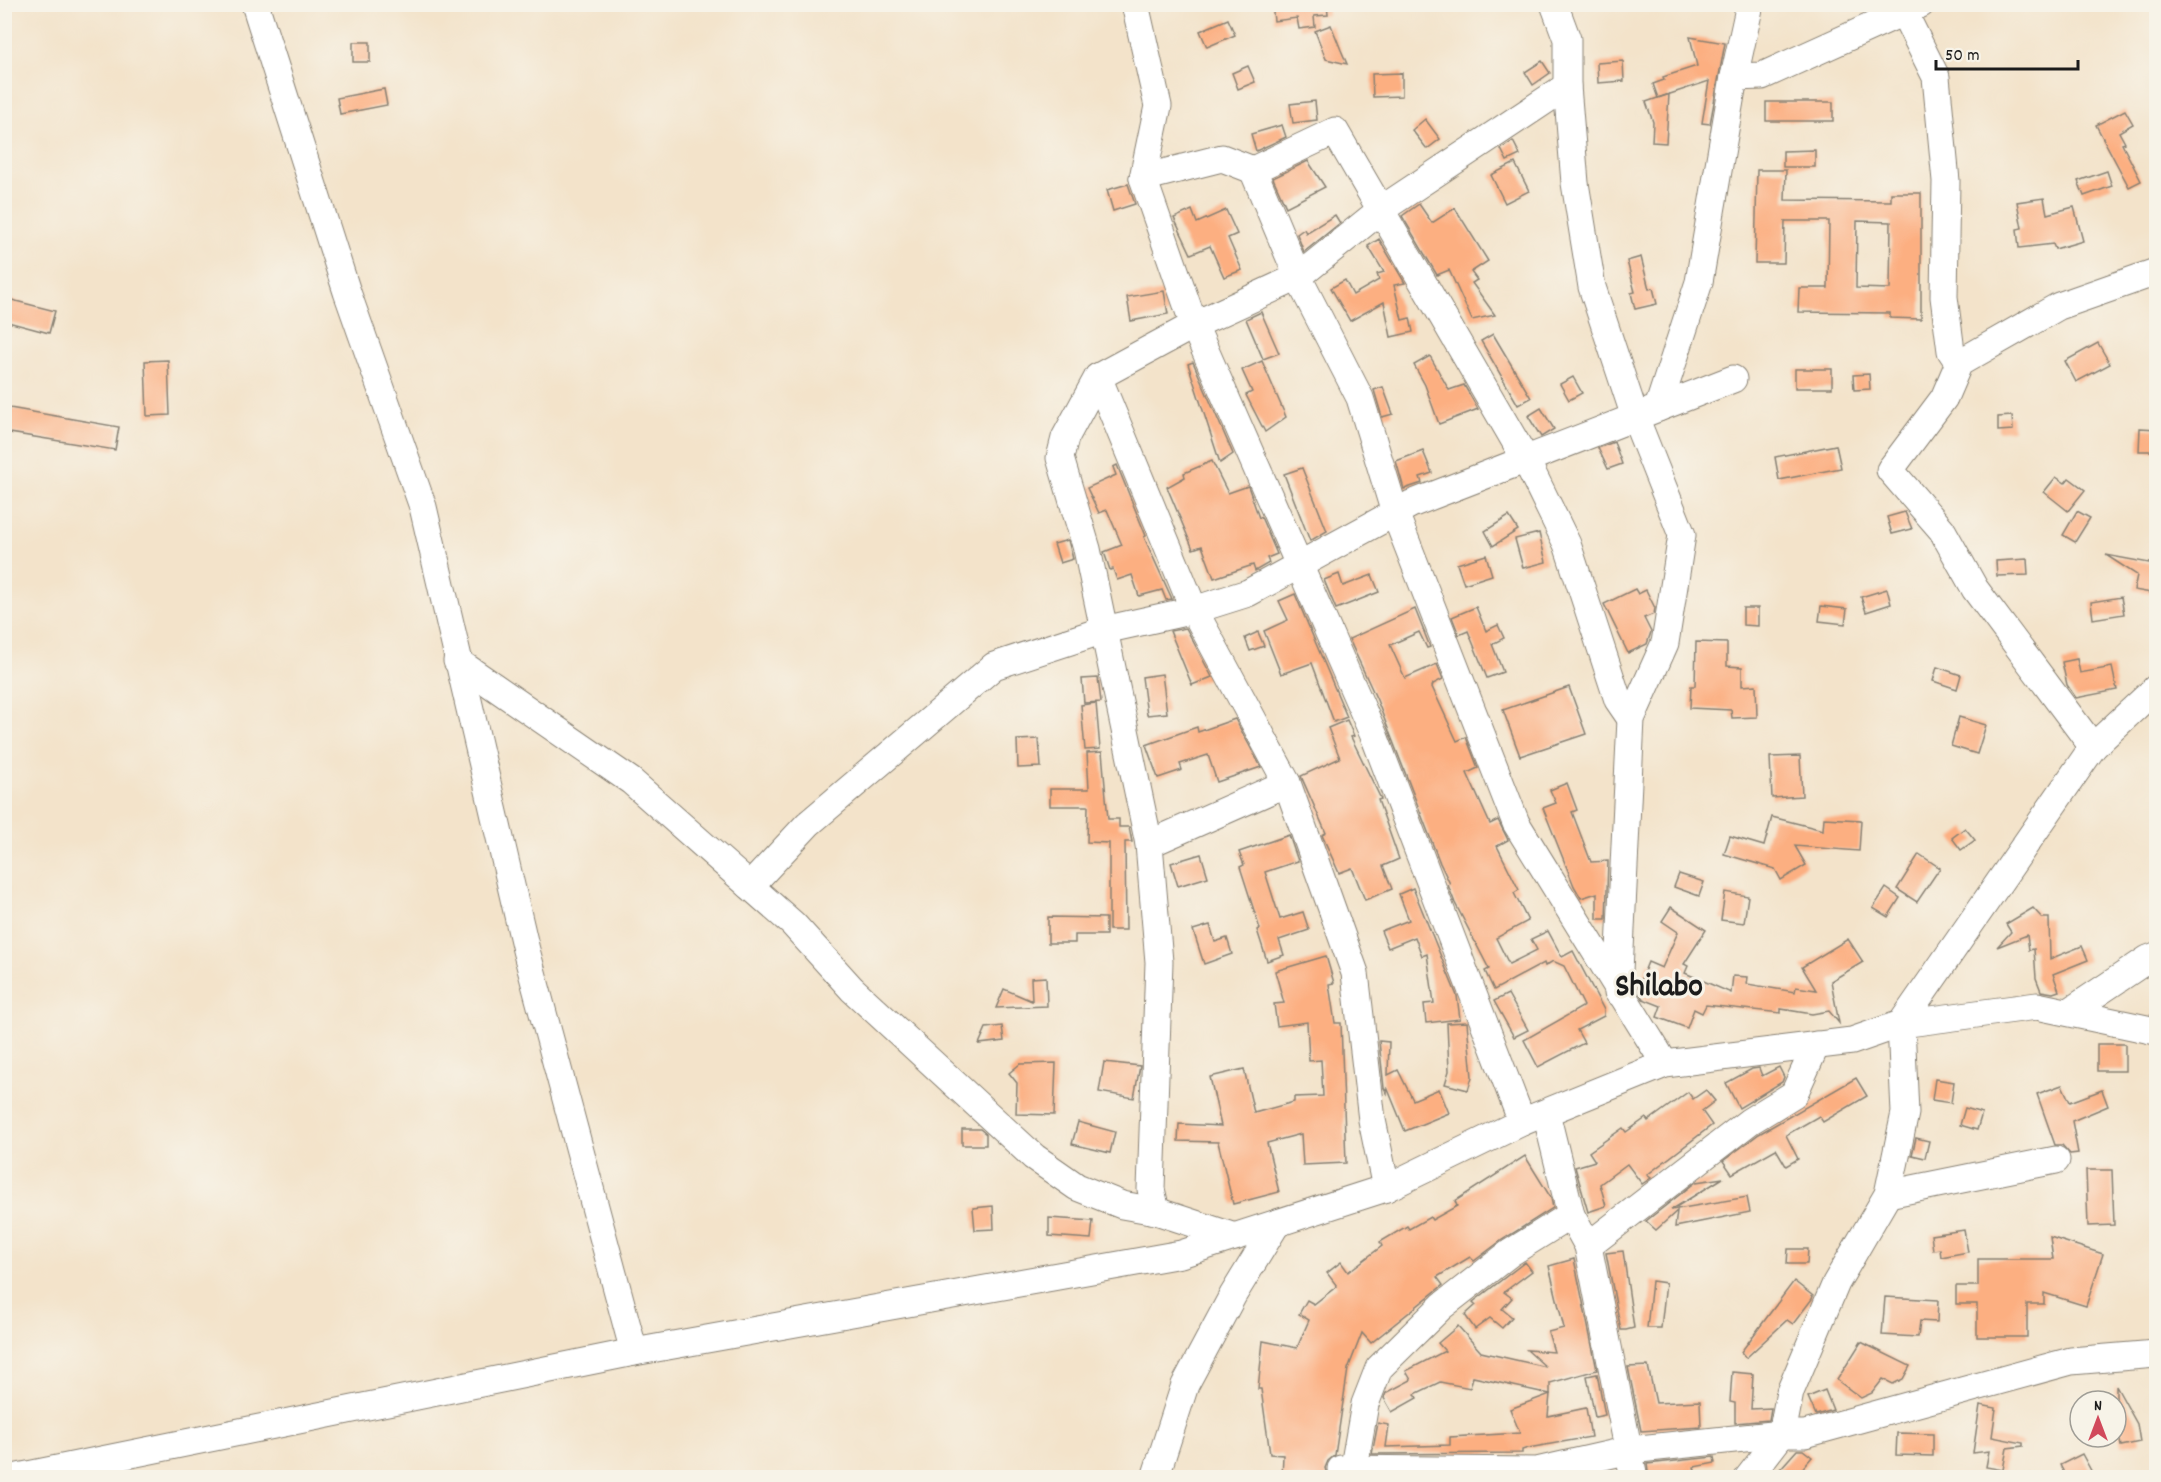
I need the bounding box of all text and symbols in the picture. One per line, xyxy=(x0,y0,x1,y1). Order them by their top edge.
scale bar xyxy=(1936,33,2078,71)
text: 50 m xyxy=(1945,44,1980,69)
district label: Shilabo xyxy=(1615,965,1703,1012)
north arrow xyxy=(2068,1389,2128,1449)
text: N xyxy=(2094,1395,2102,1418)

